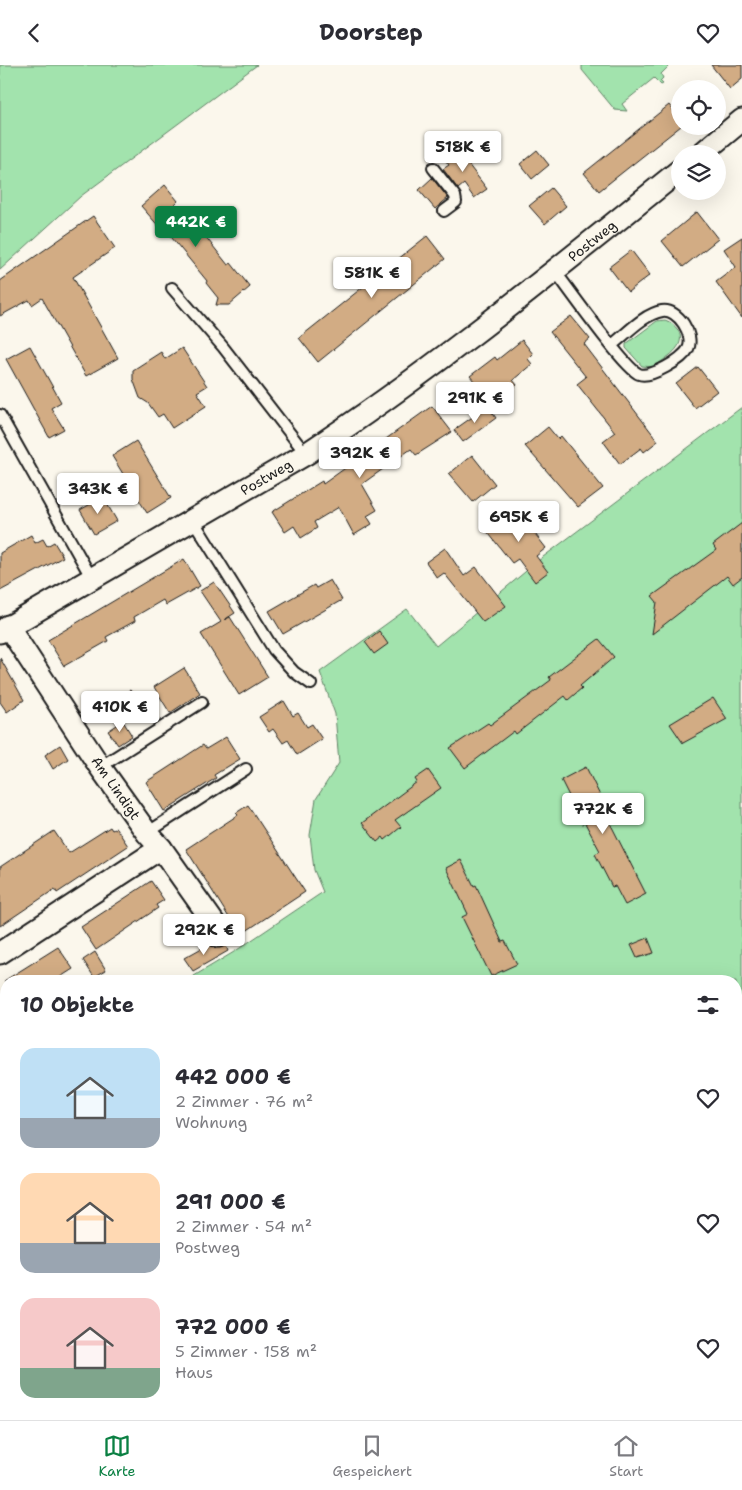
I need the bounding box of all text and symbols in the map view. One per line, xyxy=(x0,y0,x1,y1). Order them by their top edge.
text: Doorstep xyxy=(319,18,423,47)
icon: back xyxy=(20,19,48,47)
icon: heart xyxy=(694,19,722,47)
map controls xyxy=(671,80,726,200)
button: locate xyxy=(671,80,726,135)
pin: 518K € xyxy=(422,131,504,173)
text: 518K € xyxy=(435,136,491,157)
button: layers xyxy=(671,145,726,200)
pin: 442K € xyxy=(155,205,237,248)
text: 442K € xyxy=(166,211,226,232)
street label: Postweg xyxy=(564,216,620,266)
pin: 581K € xyxy=(331,257,413,299)
text: 581K € xyxy=(344,262,400,283)
pin: 291K € xyxy=(434,381,516,424)
text: 291K € xyxy=(447,387,503,408)
pin: 392K € xyxy=(319,437,401,479)
text: 392K € xyxy=(330,442,390,463)
street label: Postweg xyxy=(237,455,295,499)
pin: 343K € xyxy=(57,473,139,515)
text: 343K € xyxy=(68,478,128,499)
pin: 695K € xyxy=(478,501,560,543)
text: 695K € xyxy=(489,506,549,527)
pin: 410K € xyxy=(79,691,161,733)
text: 410K € xyxy=(92,696,148,717)
street label: Am Lindigt xyxy=(87,753,145,823)
pin: 772K € xyxy=(562,793,644,835)
text: 772K € xyxy=(573,798,633,819)
pin: 292K € xyxy=(163,913,245,956)
text: 292K € xyxy=(174,919,234,940)
text: 10 Objekte xyxy=(20,991,134,1019)
icon: filters xyxy=(694,991,722,1019)
text: 442 000 € xyxy=(175,1063,291,1091)
icon: home xyxy=(60,1068,120,1128)
icon: heart xyxy=(694,1084,722,1112)
text: 2 Zimmer · 76 m² xyxy=(175,1091,313,1112)
text: Wohnung xyxy=(175,1112,247,1133)
text: 291 000 € xyxy=(175,1188,286,1216)
icon: home xyxy=(60,1193,120,1253)
icon: heart xyxy=(694,1209,722,1237)
text: 2 Zimmer · 54 m² xyxy=(175,1216,312,1237)
text: Postweg xyxy=(175,1237,240,1258)
text: 772 000 € xyxy=(175,1313,291,1341)
icon: home xyxy=(60,1318,120,1378)
icon: heart xyxy=(694,1334,722,1362)
text: 5 Zimmer · 158 m² xyxy=(175,1341,317,1362)
text: Haus xyxy=(175,1362,213,1383)
tab: Karte xyxy=(99,1432,136,1480)
tab: Gespeichert xyxy=(333,1432,412,1480)
tab: Start xyxy=(609,1432,643,1480)

